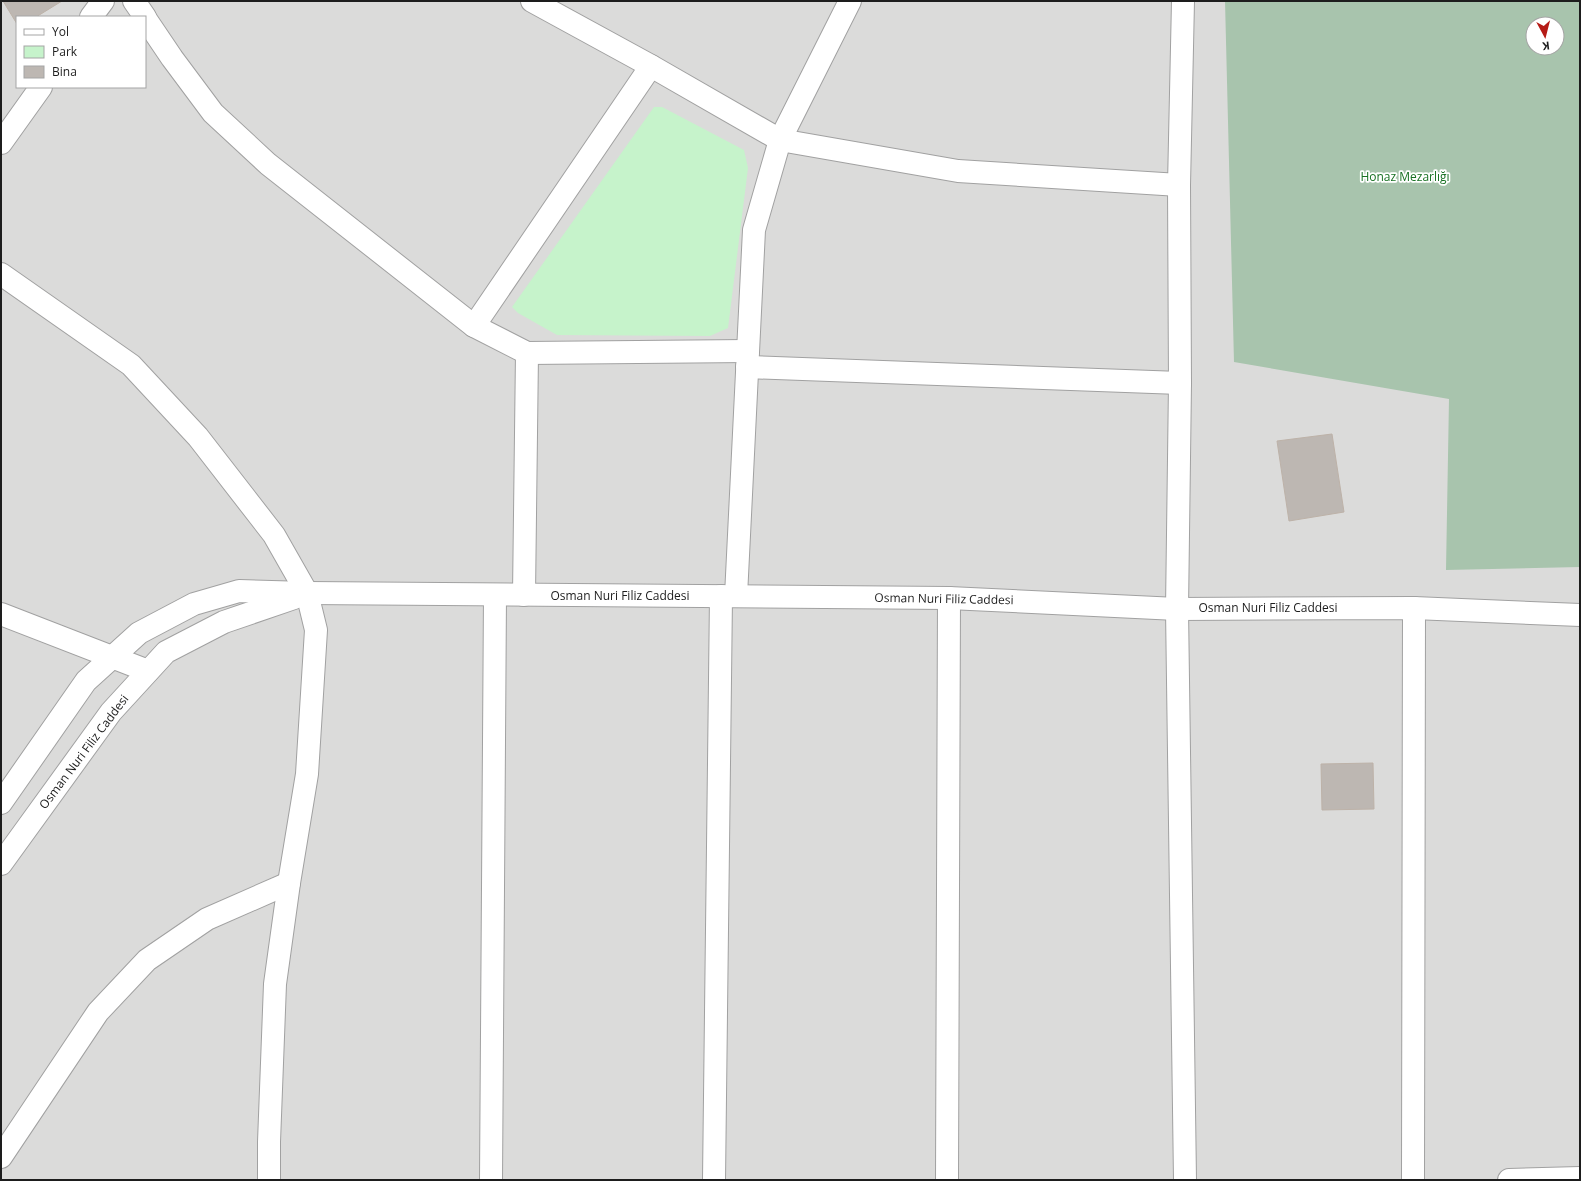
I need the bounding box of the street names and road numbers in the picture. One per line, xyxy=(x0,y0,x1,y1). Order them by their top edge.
street label: Osman Nuri Filiz Caddesi xyxy=(550,587,690,604)
street label: Osman Nuri Filiz Caddesi xyxy=(874,589,1014,608)
street label: Osman Nuri Filiz Caddesi xyxy=(1198,599,1338,616)
street label: Osman Nuri Filiz Caddesi xyxy=(35,691,132,812)

